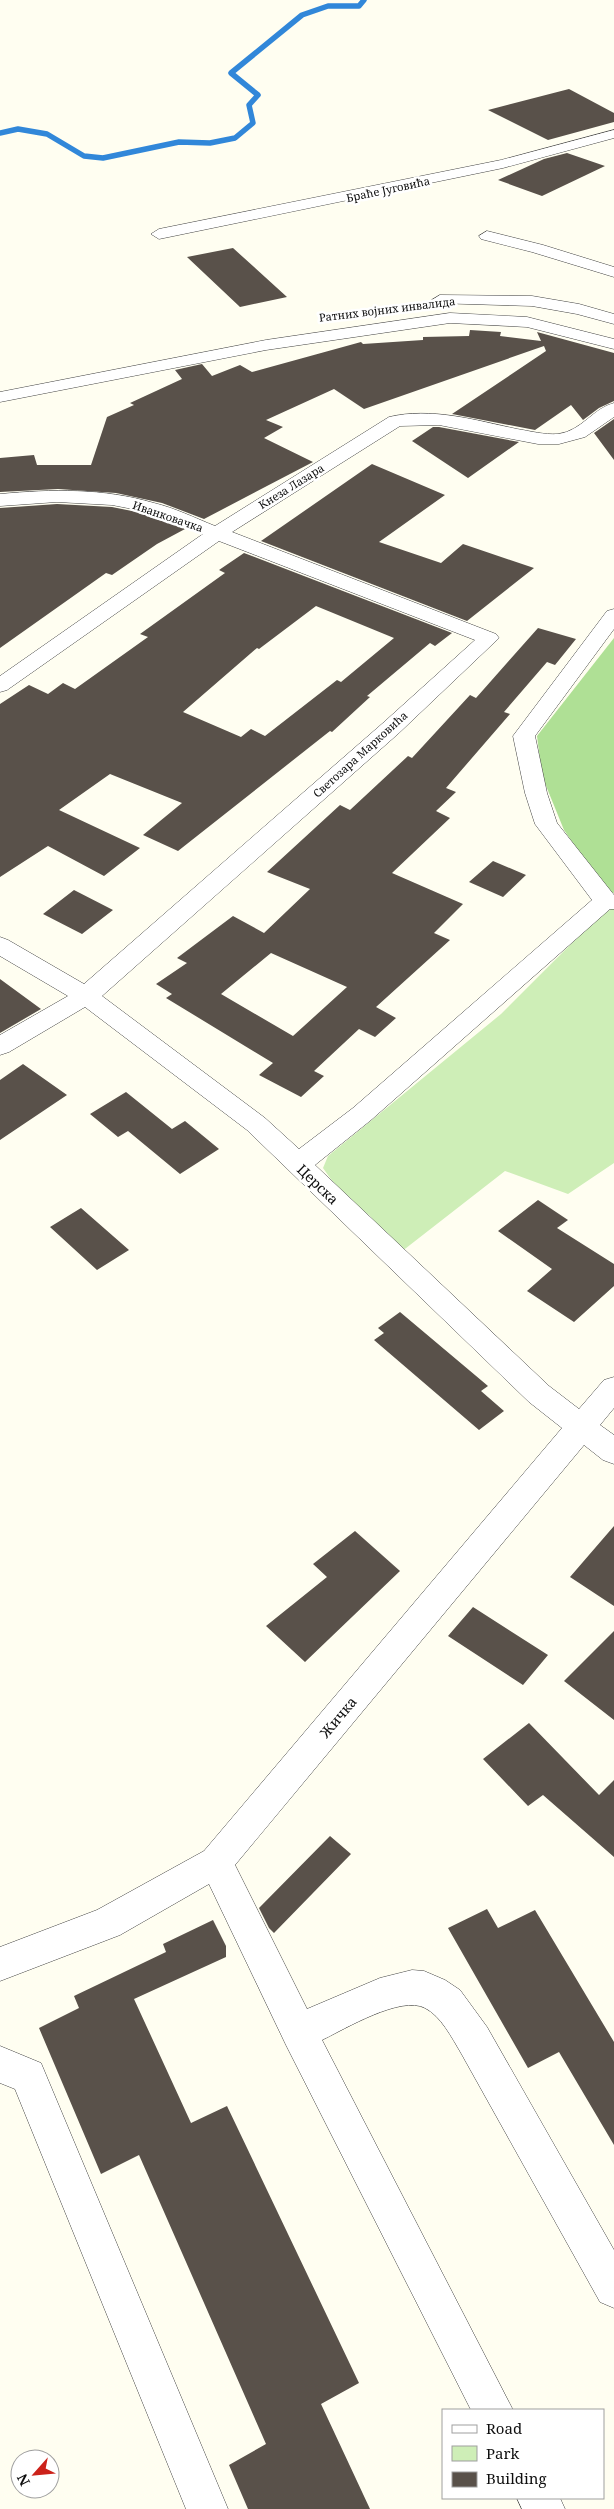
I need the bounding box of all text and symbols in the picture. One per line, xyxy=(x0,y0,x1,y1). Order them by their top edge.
street label: Браће Југовића xyxy=(345,173,431,205)
street label: Ратних војних инвалида xyxy=(318,293,456,325)
street label: Кнеза Лазара xyxy=(255,460,327,512)
street label: Иванковачка xyxy=(131,497,205,535)
street label: Светозара Марковића xyxy=(310,708,410,800)
street label: Церска xyxy=(293,1160,343,1208)
street label: Жичка xyxy=(315,1692,361,1742)
legend xyxy=(442,2409,604,2499)
text: Road xyxy=(486,2418,522,2438)
text: Park xyxy=(486,2443,520,2463)
north arrow xyxy=(10,2449,60,2499)
text: Building xyxy=(486,2468,547,2488)
text: N xyxy=(12,2471,34,2489)

